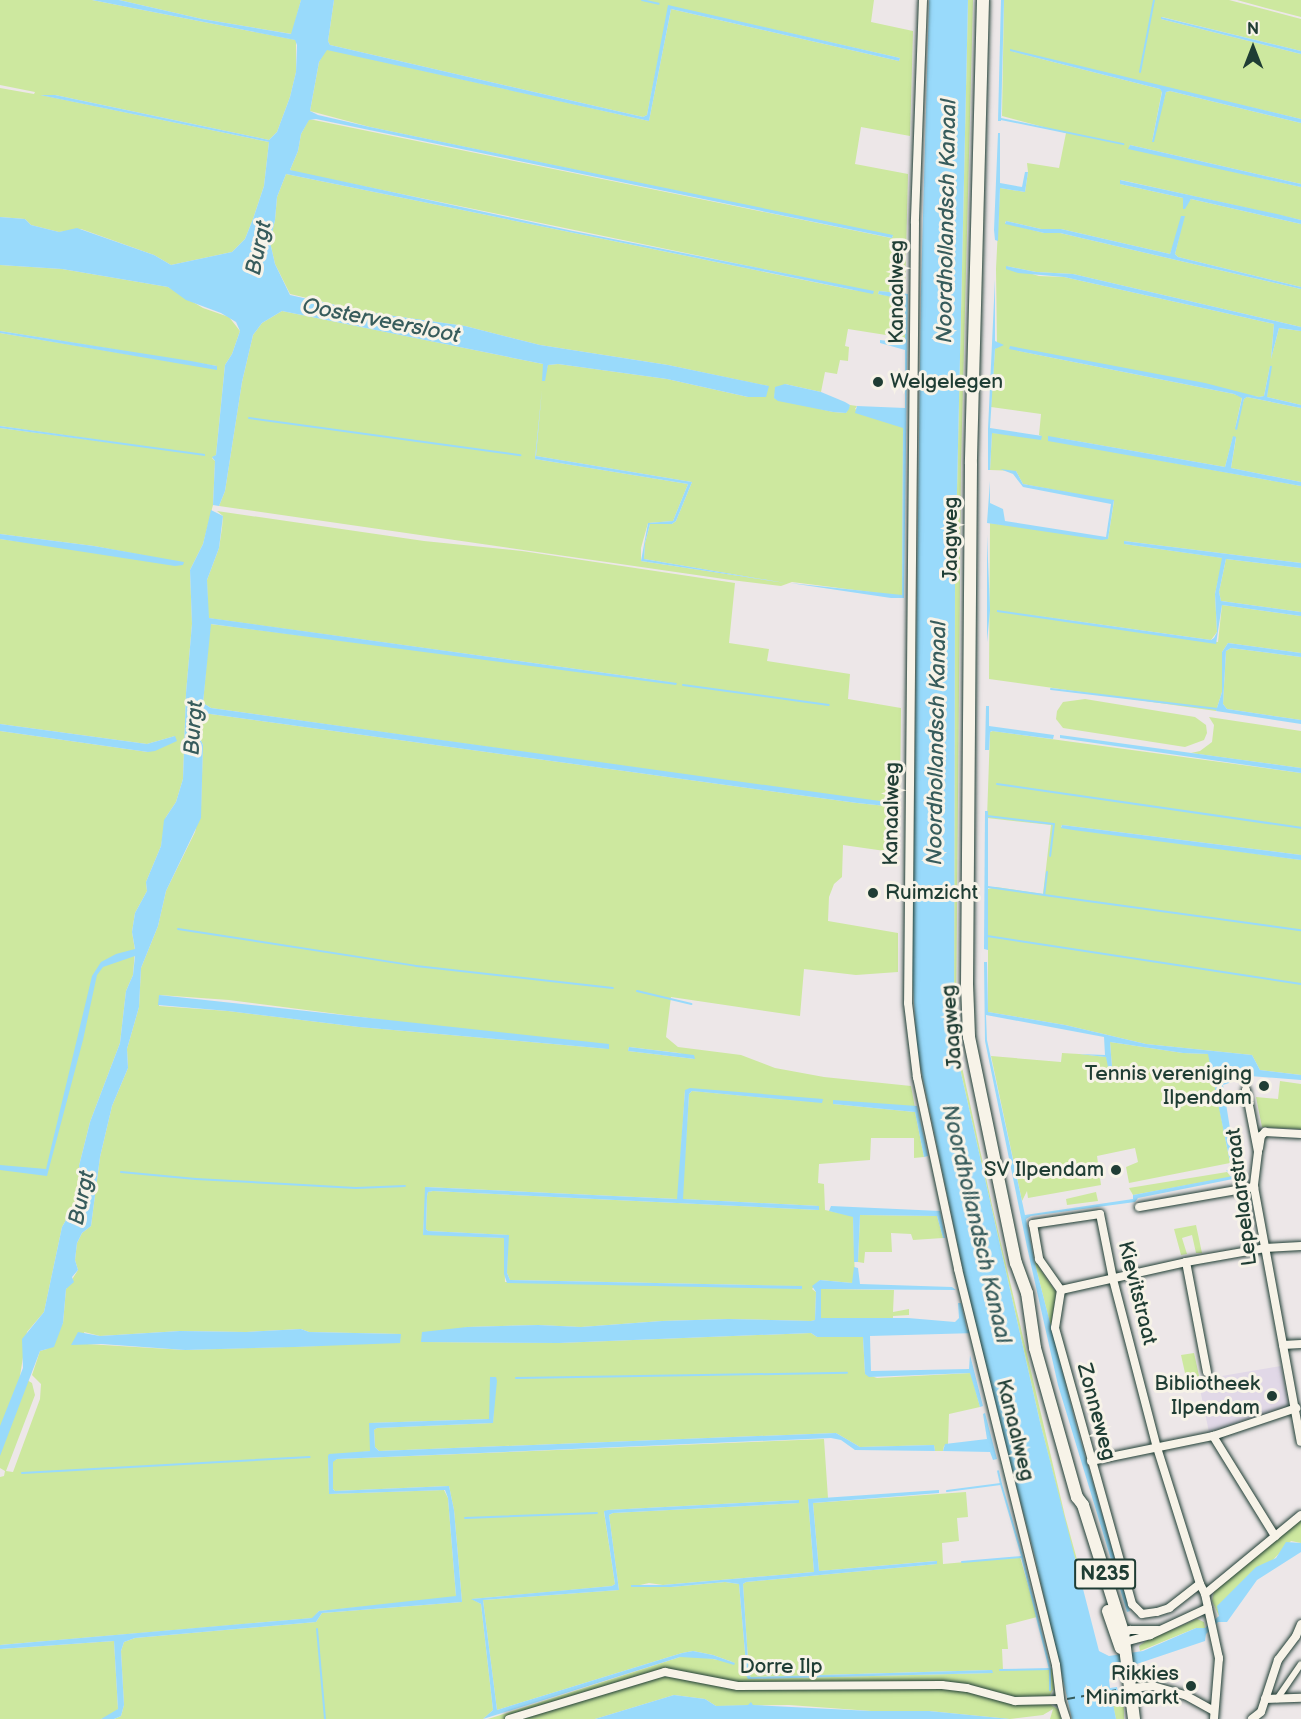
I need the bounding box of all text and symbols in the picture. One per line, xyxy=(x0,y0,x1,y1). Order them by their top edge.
north arrow xyxy=(1223,18,1283,78)
text: N xyxy=(1247,20,1259,39)
water label: Noordhollandsch Kanaal xyxy=(932,99,962,343)
water label: Burgt xyxy=(240,219,278,277)
street label: Kanaalweg xyxy=(884,240,910,344)
water label: Oosterveersloot xyxy=(300,293,462,349)
place label: Welgelegen xyxy=(890,369,1003,395)
marker: Welgelegen xyxy=(871,375,885,389)
street label: Jaagweg xyxy=(938,497,964,581)
water label: Noordhollandsch Kanaal xyxy=(922,621,952,865)
water label: Burgt xyxy=(179,700,209,756)
street label: Kanaalweg xyxy=(878,762,906,866)
place label: Ruimzicht xyxy=(885,880,978,906)
marker: Ruimzicht xyxy=(866,886,880,900)
street label: Jaagweg xyxy=(936,984,968,1070)
place label: Tennis vereniging Ilpendam xyxy=(1085,1061,1252,1111)
marker: Tennis vereniging Ilpendam xyxy=(1257,1079,1271,1093)
water label: Noordhollandsch Kanaal xyxy=(936,1102,1016,1346)
street label: Lepelaarstraat xyxy=(1221,1127,1263,1267)
place label: SV Ilpendam xyxy=(984,1157,1104,1183)
marker: SV Ilpendam xyxy=(1109,1163,1123,1177)
water label: Burgt xyxy=(63,1169,101,1227)
street label: Kievitstraat xyxy=(1112,1238,1162,1348)
street label: Zonneweg xyxy=(1071,1361,1121,1463)
place label: Bibliotheek Ilpendam xyxy=(1154,1371,1260,1421)
street label: Kanaalweg xyxy=(990,1376,1040,1484)
marker: Bibliotheek Ilpendam xyxy=(1265,1389,1279,1403)
road number: N235 xyxy=(1074,1557,1136,1591)
street label: Dorre Ilp xyxy=(739,1654,823,1680)
place label: Rikkies Minimarkt xyxy=(1085,1661,1179,1711)
marker: Rikkies Minimarkt xyxy=(1184,1679,1198,1693)

